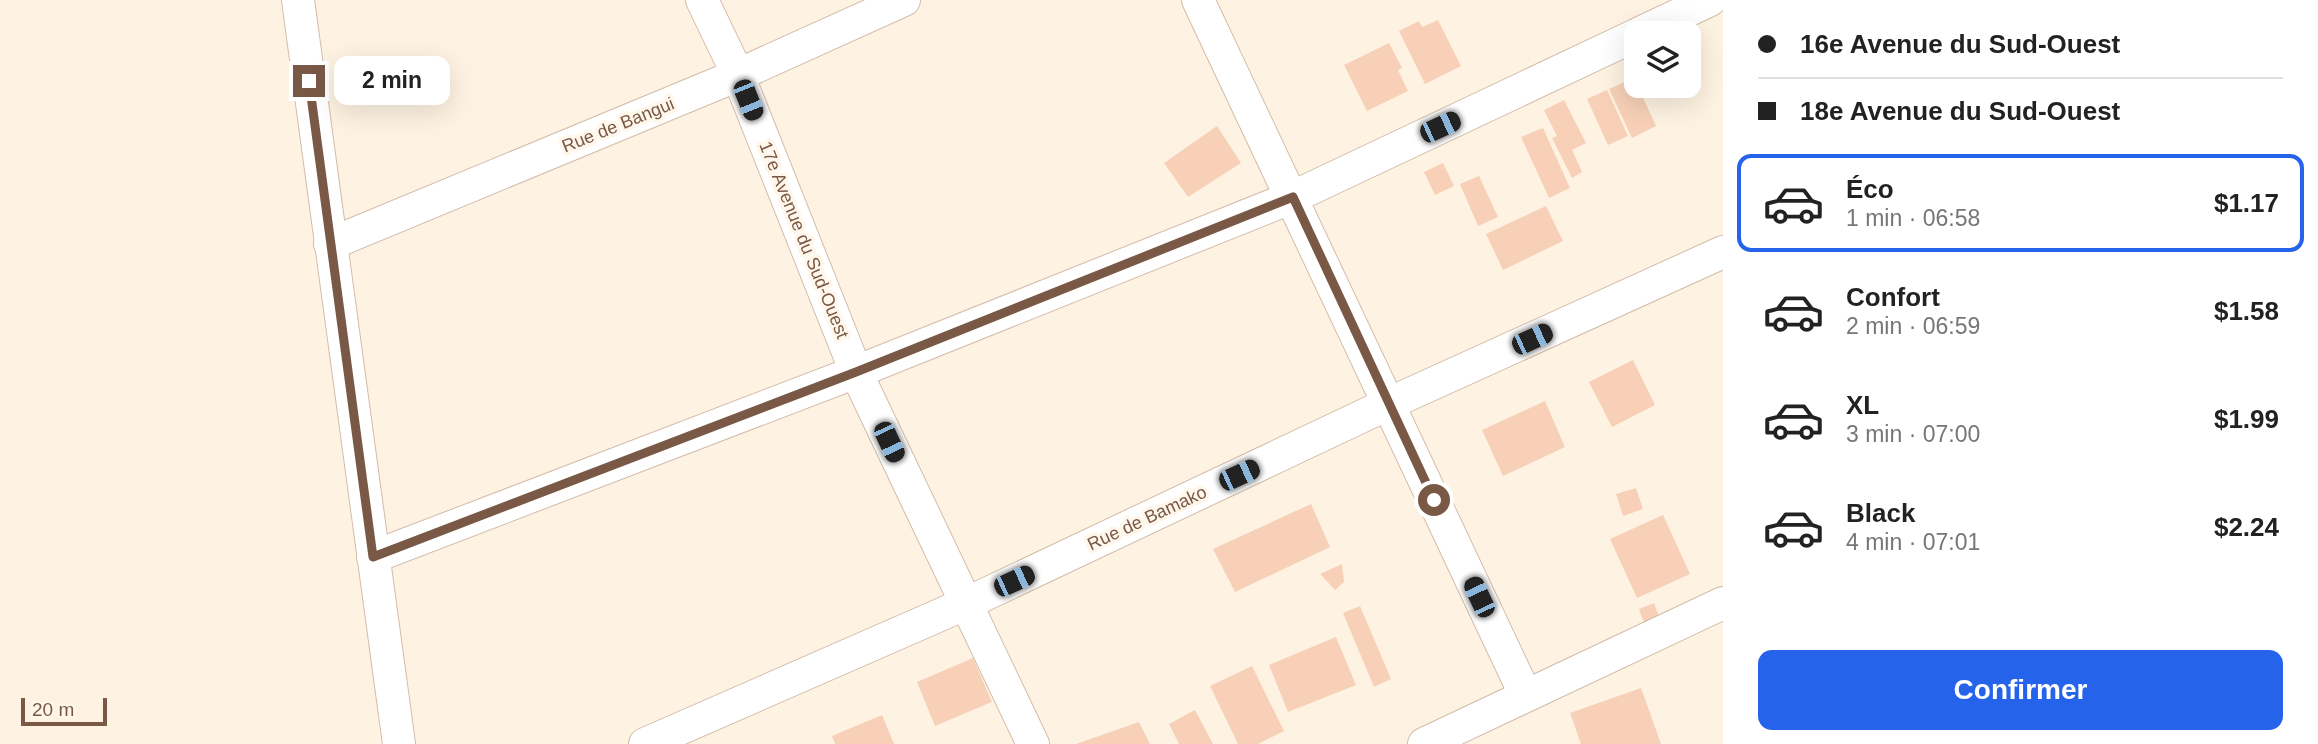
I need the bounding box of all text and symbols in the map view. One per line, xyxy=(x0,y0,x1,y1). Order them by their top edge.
map controls xyxy=(1624,21,1701,98)
button: layers xyxy=(1624,21,1701,98)
text: 16e Avenue du Sud-Ouest xyxy=(1800,29,2120,59)
callout: 2 min xyxy=(334,56,449,106)
route end xyxy=(293,65,325,97)
text: 2 min xyxy=(362,67,422,93)
car xyxy=(731,77,766,123)
street label: Rue de Bangui xyxy=(559,93,677,157)
text: 18e Avenue du Sud-Ouest xyxy=(1800,96,2120,126)
car xyxy=(1417,109,1464,145)
street label: 17e Avenue du Sud-Ouest xyxy=(755,139,853,341)
icon: car xyxy=(1762,172,1825,235)
text: Éco xyxy=(1846,174,1894,204)
text: $1.17 xyxy=(2214,188,2279,218)
text: 1 min · 06:58 xyxy=(1846,205,1980,231)
icon: car xyxy=(1762,280,1825,343)
text: Confort xyxy=(1846,282,1940,312)
text: $1.58 xyxy=(2214,296,2279,326)
text: 2 min · 06:59 xyxy=(1846,313,1980,339)
car xyxy=(1509,321,1556,357)
icon: car xyxy=(1762,388,1825,451)
text: XL xyxy=(1846,390,1879,420)
text: $1.99 xyxy=(2214,404,2279,434)
car xyxy=(871,419,908,465)
text: 3 min · 07:00 xyxy=(1846,421,1980,447)
car xyxy=(1216,457,1263,493)
street label: Rue de Bamako xyxy=(1084,482,1210,554)
route start xyxy=(1418,484,1450,516)
icon: car xyxy=(1762,496,1825,559)
text: Black xyxy=(1846,498,1915,528)
text: $2.24 xyxy=(2214,512,2279,542)
text: 4 min · 07:01 xyxy=(1846,529,1980,555)
car xyxy=(991,563,1038,599)
car xyxy=(1461,574,1498,620)
button: Confirmer xyxy=(1758,650,2283,730)
scale bar xyxy=(21,695,107,727)
text: 20 m xyxy=(32,699,74,720)

